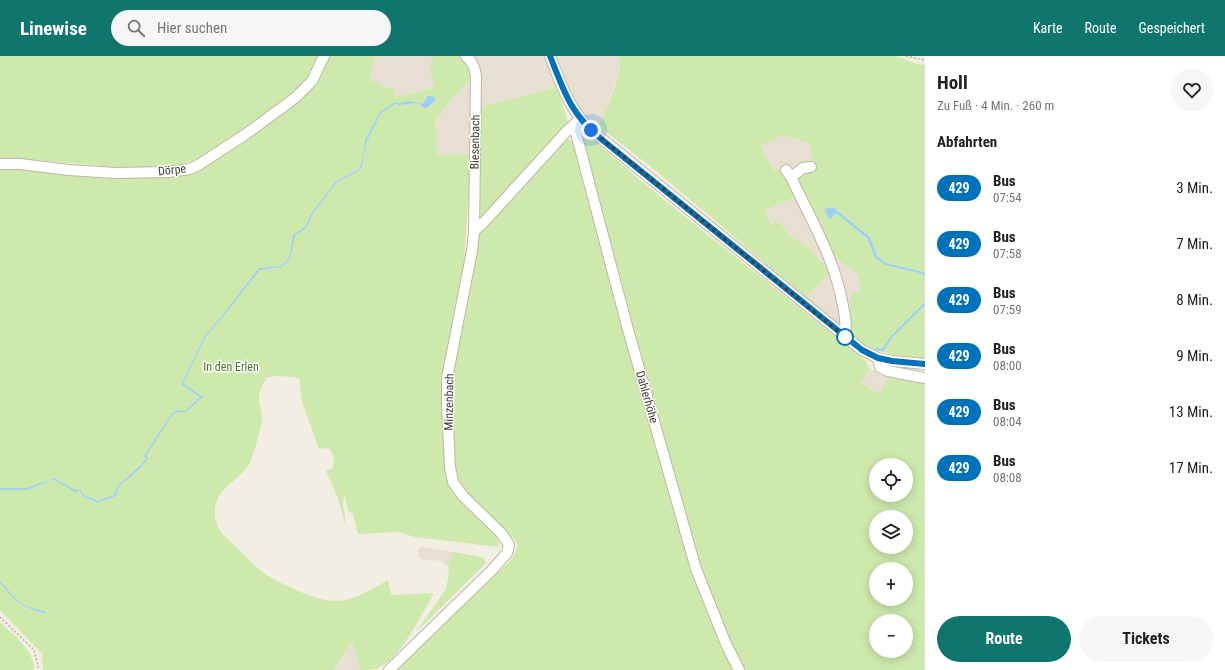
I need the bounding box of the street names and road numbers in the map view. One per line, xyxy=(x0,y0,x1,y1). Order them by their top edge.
street label: Biesenbach xyxy=(468,114,482,170)
street label: Dörpe xyxy=(157,162,187,178)
street label: Dahlerhöhe xyxy=(633,369,661,425)
street label: Minzenbach xyxy=(442,373,457,431)

